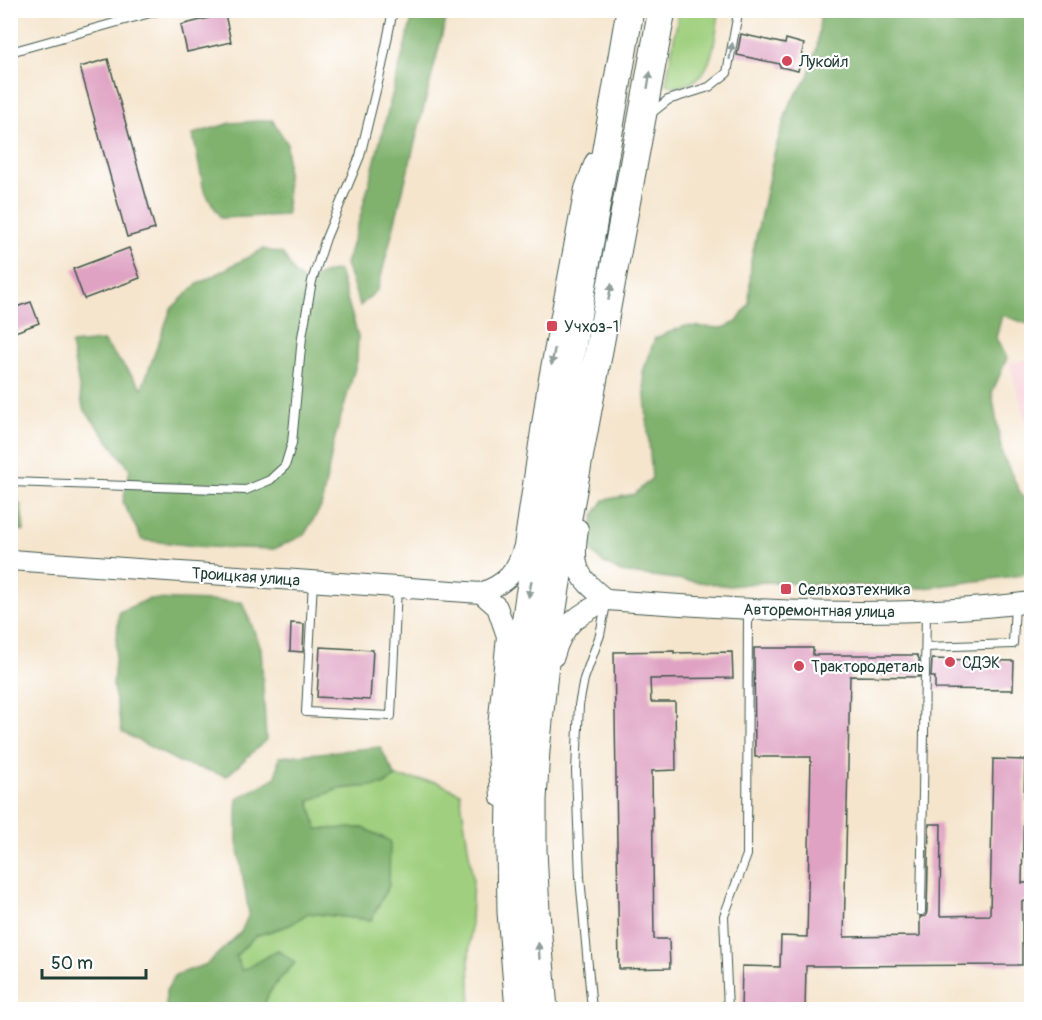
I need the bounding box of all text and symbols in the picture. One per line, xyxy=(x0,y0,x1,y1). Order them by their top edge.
one-way arrow xyxy=(727,41,736,60)
place label: Лукойл xyxy=(798,52,848,72)
marker: Лукойл xyxy=(780,54,794,68)
one-way arrow xyxy=(645,70,654,89)
one-way arrow xyxy=(606,282,615,301)
place label: Учхоз-1 xyxy=(564,317,619,337)
marker: Учхоз-1 xyxy=(545,319,559,333)
one-way arrow xyxy=(548,348,557,367)
street label: Троицкая улица xyxy=(191,563,301,591)
one-way arrow xyxy=(526,580,535,599)
place label: Сельхозтехника xyxy=(798,580,911,600)
marker: Сельхозтехника xyxy=(779,582,793,596)
street label: Авторемонтная улица xyxy=(743,600,895,622)
place label: СДЭК xyxy=(962,653,1000,673)
marker: СДЭК xyxy=(943,655,957,669)
place label: Трактородеталь xyxy=(811,657,925,677)
marker: Трактородеталь xyxy=(792,659,806,673)
scale bar xyxy=(42,942,146,980)
one-way arrow xyxy=(534,942,544,961)
text: 50 m xyxy=(51,952,93,975)

